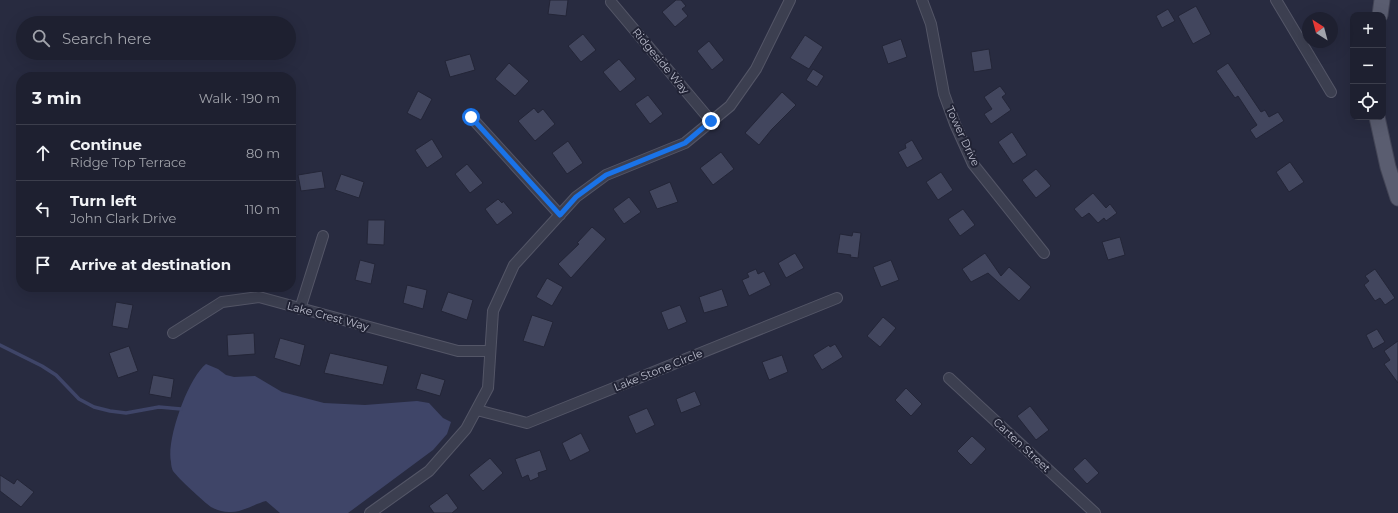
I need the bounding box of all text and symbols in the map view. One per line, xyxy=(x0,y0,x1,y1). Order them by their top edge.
north arrow xyxy=(1302,12,1338,48)
map controls xyxy=(1350,12,1386,120)
button: + xyxy=(1350,12,1386,48)
search box xyxy=(16,16,296,60)
street label: Ridgeside Way xyxy=(629,25,693,97)
icon: search xyxy=(30,27,52,49)
text: Search here xyxy=(62,29,151,48)
button: − xyxy=(1350,48,1386,84)
button: locate xyxy=(1350,84,1386,120)
text: 3 min xyxy=(32,88,82,108)
text: Walk · 190 m xyxy=(199,90,280,106)
street label: Tower Drive xyxy=(943,104,983,169)
route start xyxy=(462,108,480,126)
route end xyxy=(702,112,720,130)
text: Continue xyxy=(70,135,142,154)
icon: ahead xyxy=(32,142,54,164)
text: 80 m xyxy=(246,145,280,161)
text: Ridge Top Terrace xyxy=(70,154,186,170)
text: Turn left xyxy=(70,191,137,210)
icon: left xyxy=(32,198,54,220)
text: 110 m xyxy=(245,201,280,217)
text: John Clark Drive xyxy=(70,210,176,226)
icon: arrive xyxy=(32,254,54,276)
text: Arrive at destination xyxy=(70,255,231,274)
street label: Lake Crest Way xyxy=(286,298,370,334)
street label: Lake Stone Circle xyxy=(612,346,705,394)
street label: Carten Street xyxy=(990,415,1054,475)

